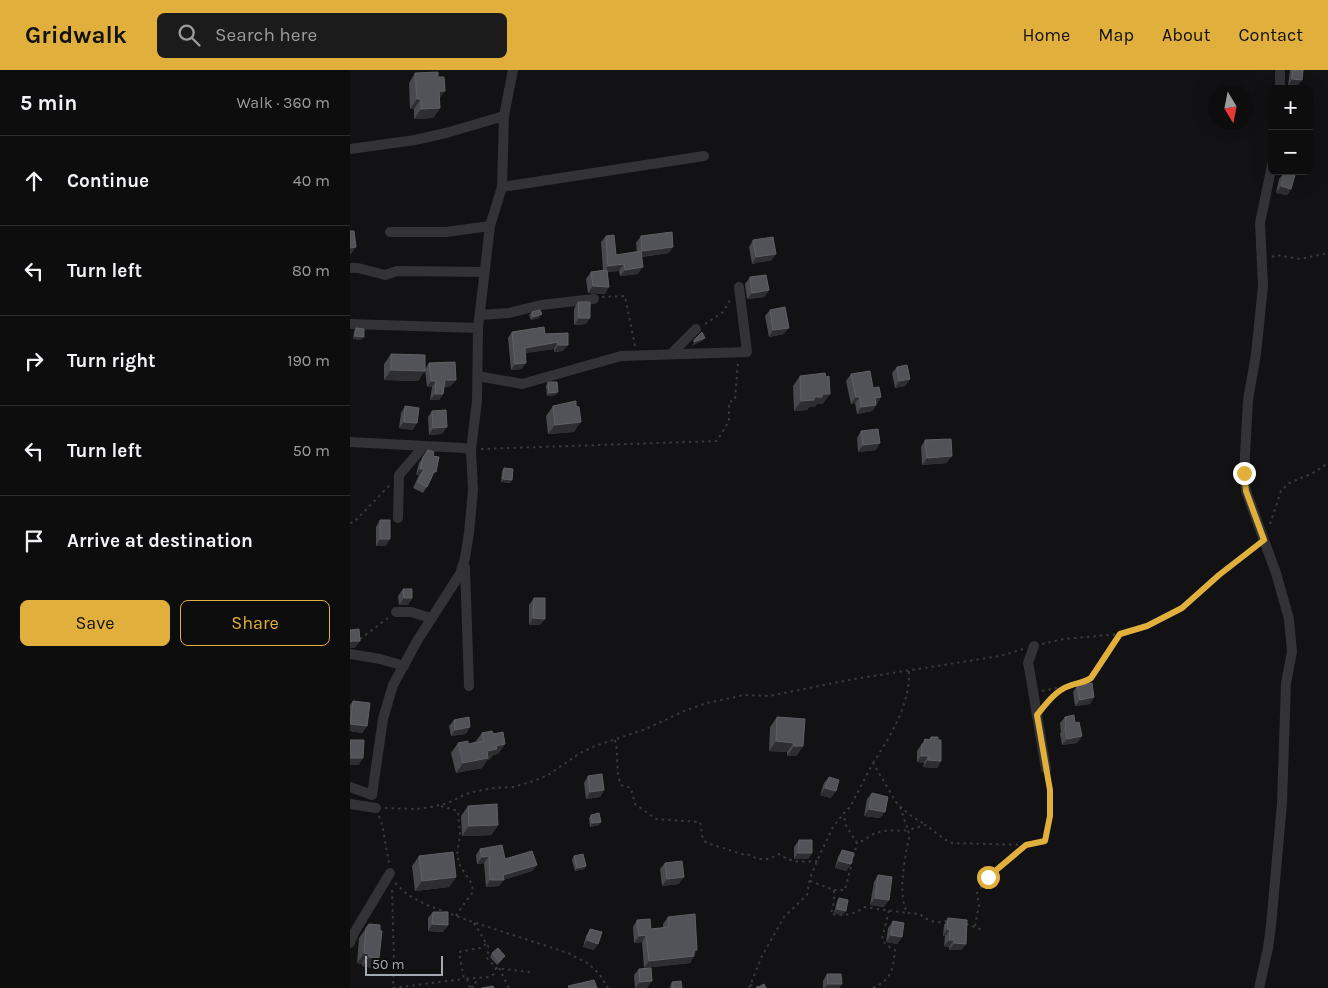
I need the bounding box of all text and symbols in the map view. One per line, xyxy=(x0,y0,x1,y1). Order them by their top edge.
search box xyxy=(157,13,507,58)
text: Gridwalk xyxy=(25,21,127,49)
icon: search xyxy=(175,21,203,49)
text: Search here xyxy=(215,24,317,46)
text: Home xyxy=(1022,24,1070,46)
text: Map xyxy=(1098,24,1134,46)
text: About xyxy=(1162,24,1211,46)
text: Contact xyxy=(1239,24,1303,46)
north arrow xyxy=(1208,85,1253,130)
map controls xyxy=(1268,85,1313,175)
button: + xyxy=(1268,85,1313,130)
text: 5 min xyxy=(20,91,77,115)
text: Walk · 360 m xyxy=(237,93,330,112)
button: − xyxy=(1268,130,1313,175)
icon: ahead xyxy=(20,167,48,195)
text: Continue xyxy=(67,170,149,192)
text: 40 m xyxy=(293,171,330,190)
icon: left xyxy=(20,257,48,285)
text: Turn left xyxy=(67,260,142,282)
text: 80 m xyxy=(292,261,330,280)
icon: right xyxy=(20,347,48,375)
text: Turn right xyxy=(67,350,156,372)
text: 190 m xyxy=(287,351,330,370)
icon: left xyxy=(20,437,48,465)
text: Turn left xyxy=(67,440,142,462)
text: 50 m xyxy=(293,441,330,460)
route end xyxy=(1233,462,1256,485)
icon: arrive xyxy=(20,527,48,555)
text: Arrive at destination xyxy=(67,530,253,552)
button: Save xyxy=(20,600,170,646)
button: Share xyxy=(180,600,330,646)
route start xyxy=(977,866,1000,889)
scale bar xyxy=(365,953,442,976)
text: 50 m xyxy=(372,956,405,973)

